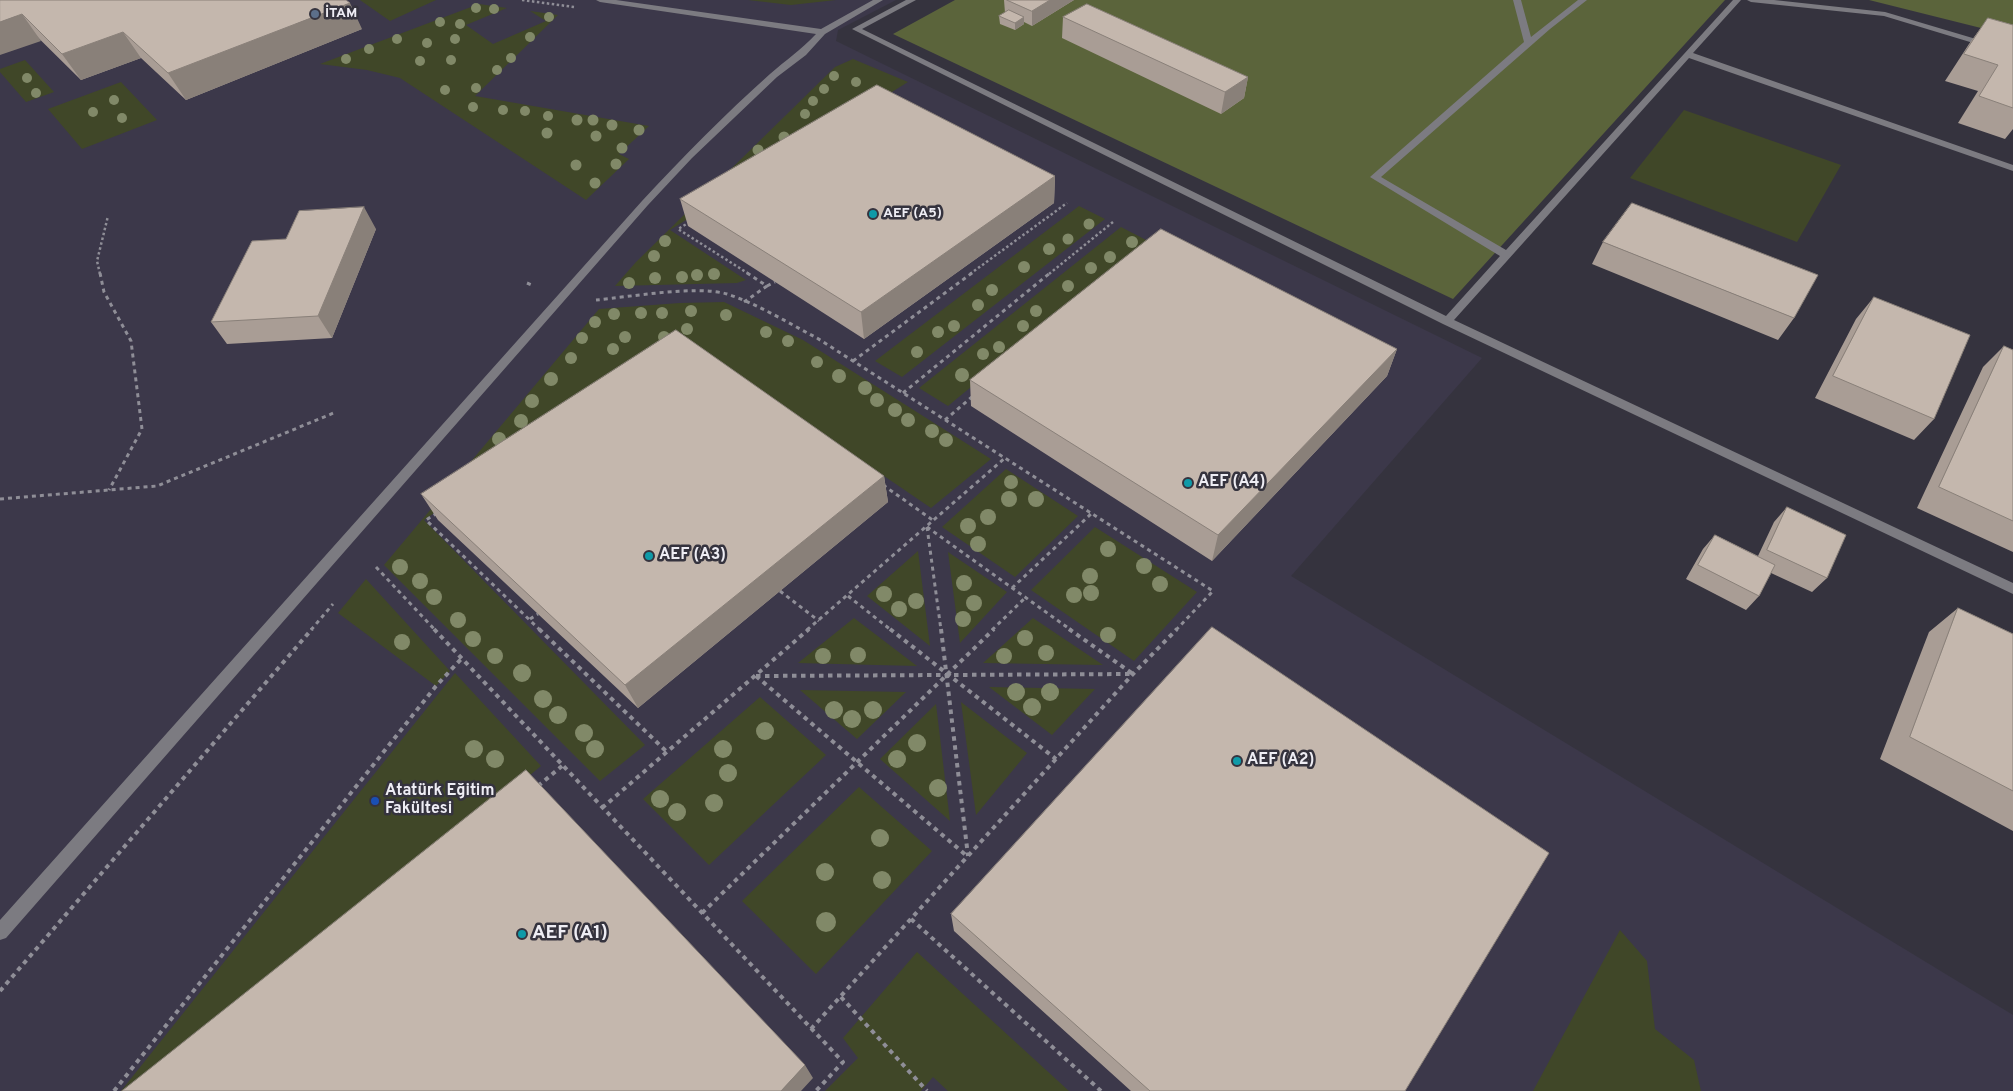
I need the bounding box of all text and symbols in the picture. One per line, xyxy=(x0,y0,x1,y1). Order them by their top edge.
place label: İTAM xyxy=(325,6,357,22)
marker: İTAM xyxy=(309,8,321,20)
place label: AEF (A5) xyxy=(883,206,942,222)
marker: AEF (A5) xyxy=(867,208,879,220)
place label: AEF (A4) xyxy=(1198,473,1266,493)
marker: AEF (A4) xyxy=(1182,477,1194,489)
place label: AEF (A3) xyxy=(659,546,726,566)
marker: AEF (A3) xyxy=(643,550,655,562)
place label: AEF (A2) xyxy=(1247,751,1314,771)
marker: AEF (A2) xyxy=(1231,755,1243,767)
place label: Atatürk Eğitim Fakültesi xyxy=(385,782,494,820)
marker: Atatürk Eğitim Fakültesi xyxy=(369,795,381,807)
place label: AEF (A1) xyxy=(532,923,608,945)
marker: AEF (A1) xyxy=(516,928,528,940)

